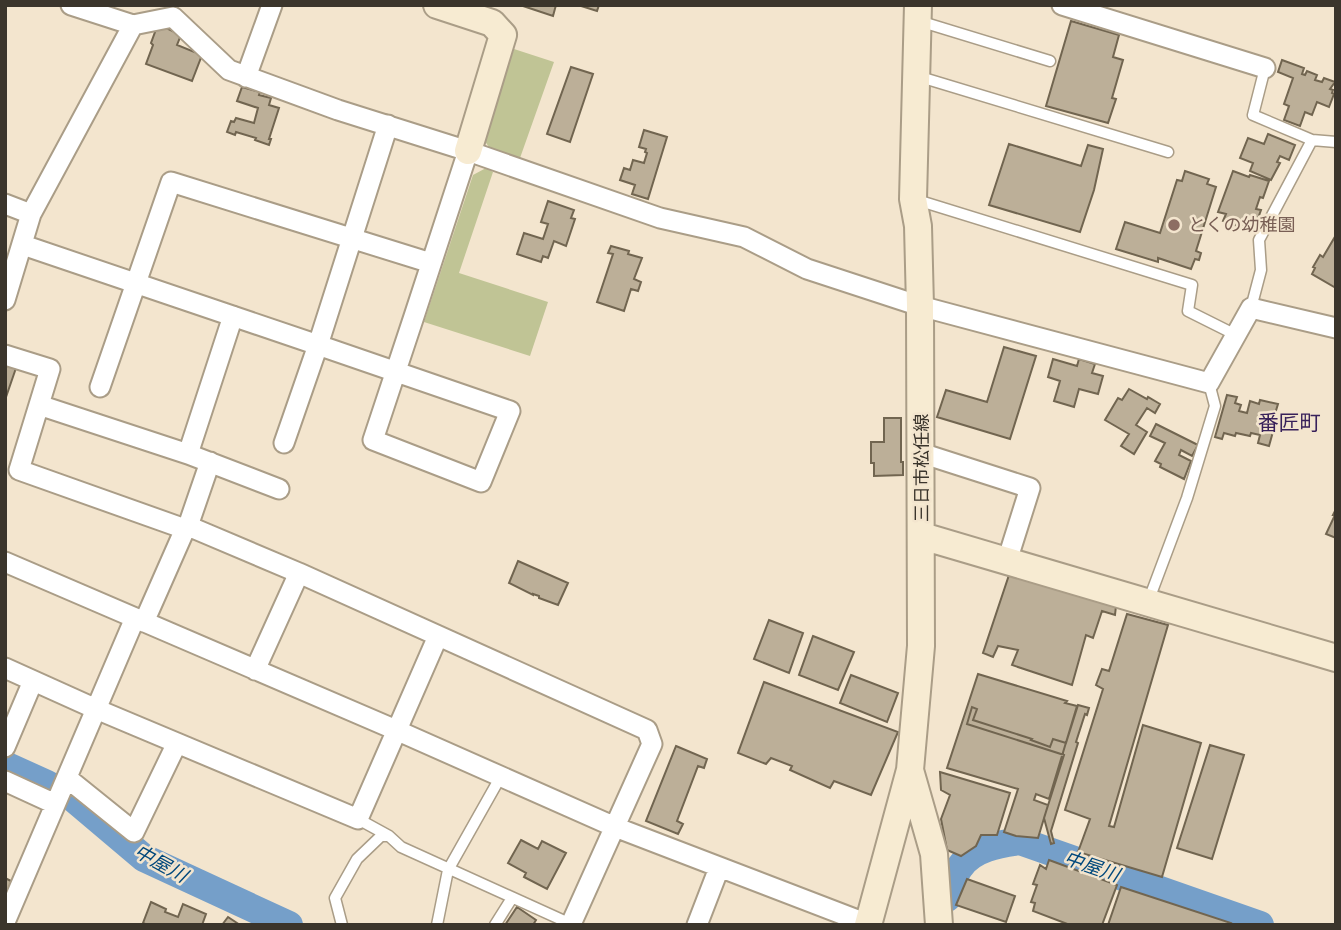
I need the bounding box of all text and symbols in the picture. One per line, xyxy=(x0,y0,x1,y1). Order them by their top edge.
place label: とくの幼稚園 xyxy=(1188,212,1295,237)
marker: とくの幼稚園 xyxy=(1166,217,1182,233)
district label: 番匠町 xyxy=(1258,408,1321,437)
street label: 三日市松任線 xyxy=(909,414,934,522)
water label: 中屋川 xyxy=(130,838,194,889)
water label: 中屋川 xyxy=(1061,844,1125,888)

